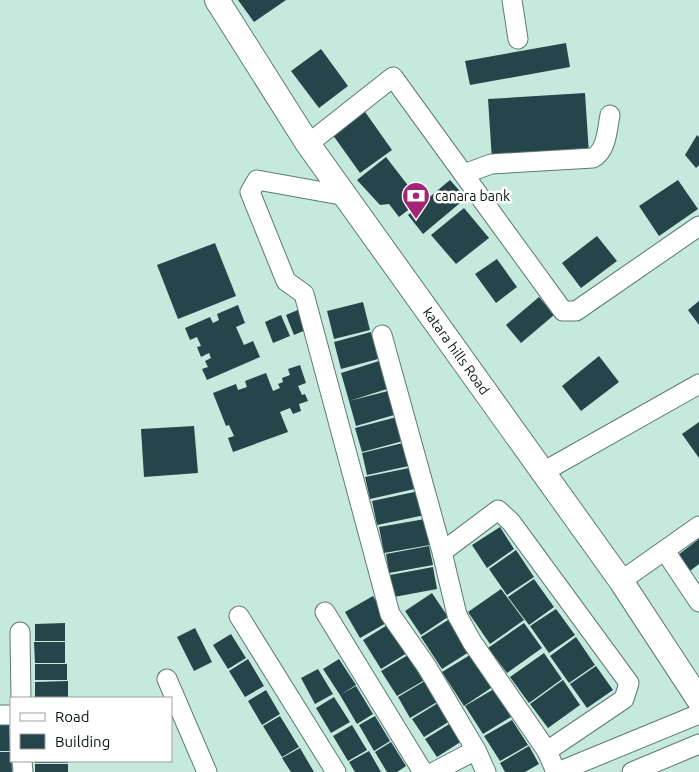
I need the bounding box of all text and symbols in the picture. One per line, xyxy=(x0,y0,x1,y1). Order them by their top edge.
bank icon: canara bank xyxy=(401,181,431,220)
place label: canara bank xyxy=(435,188,510,204)
street label: katara hills Road xyxy=(420,304,493,398)
legend xyxy=(10,697,172,762)
text: Road xyxy=(55,708,90,725)
text: Building xyxy=(55,733,110,750)

